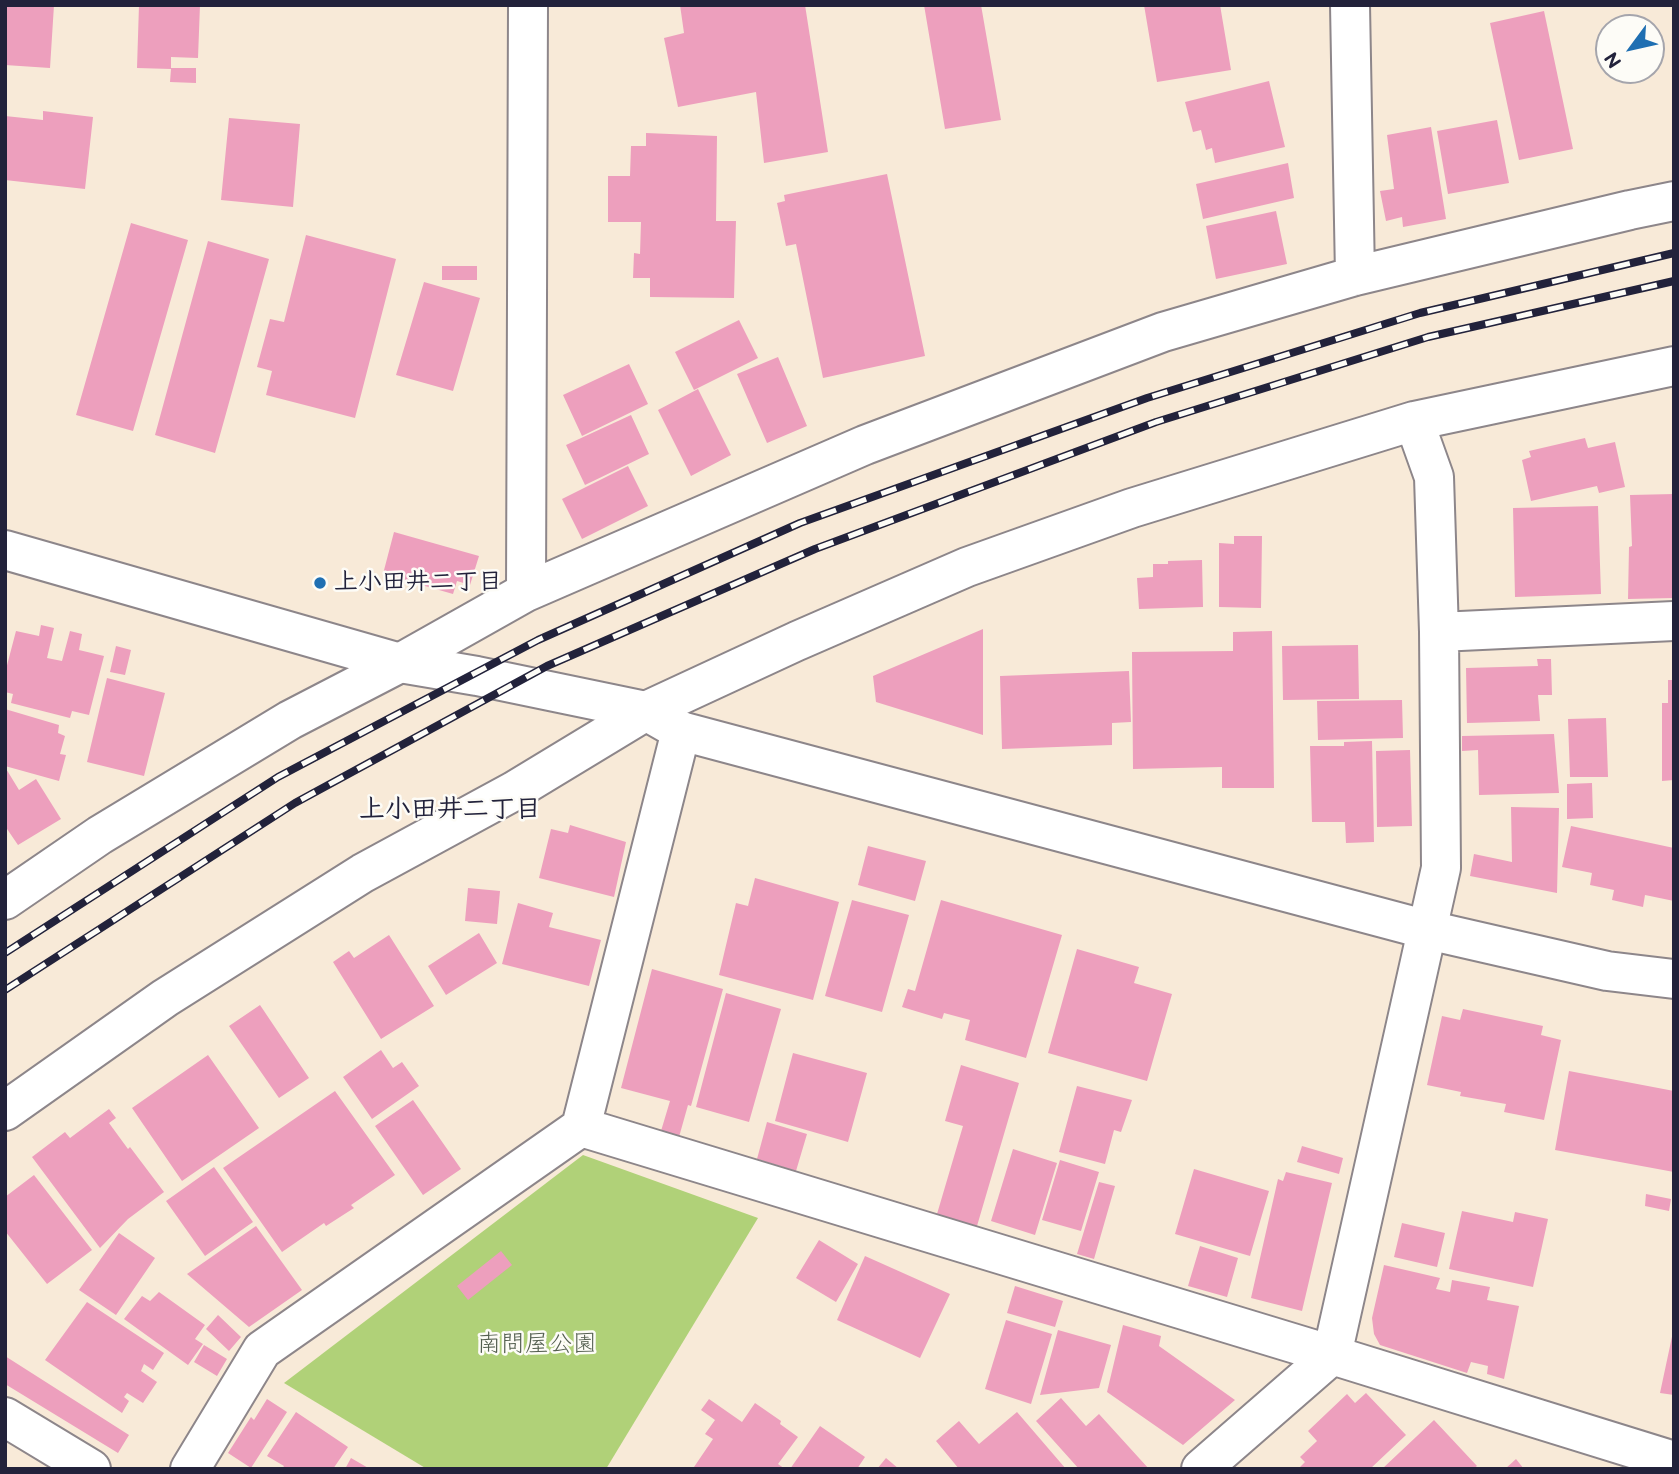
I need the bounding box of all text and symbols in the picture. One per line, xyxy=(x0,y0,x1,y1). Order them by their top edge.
north arrow xyxy=(1595,14,1665,84)
text: N xyxy=(1600,47,1627,72)
place label: 上小田井二丁目 xyxy=(334,569,502,597)
marker: 上小田井二丁目 xyxy=(312,575,328,591)
district label: 上小田井二丁目 xyxy=(359,794,541,826)
park label: 南問屋公園 xyxy=(477,1331,597,1359)

